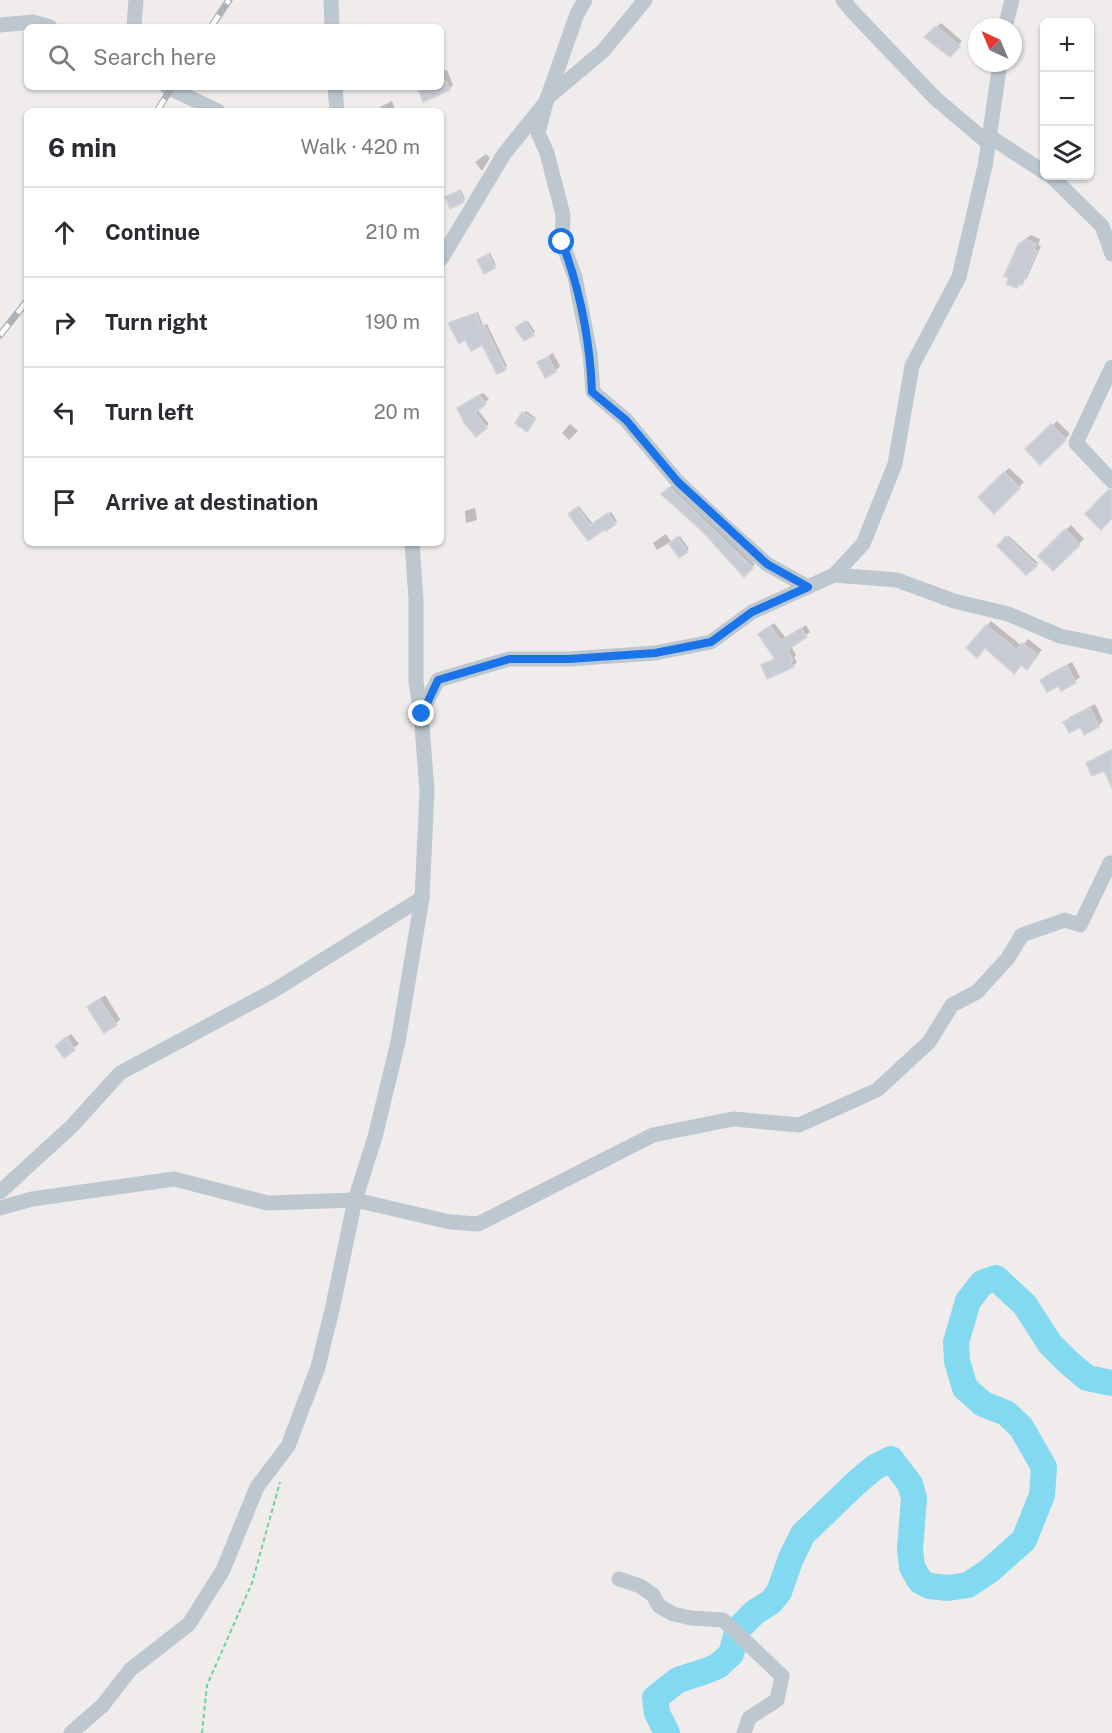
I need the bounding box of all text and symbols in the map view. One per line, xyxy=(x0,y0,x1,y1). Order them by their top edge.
north arrow xyxy=(968,18,1022,72)
map controls xyxy=(1040,18,1094,180)
button: + xyxy=(1040,18,1094,72)
search box xyxy=(24,24,444,90)
icon: search xyxy=(45,41,78,74)
text: Search here xyxy=(93,44,217,70)
button: − xyxy=(1040,72,1094,126)
button: layers xyxy=(1040,126,1094,180)
text: 6 min xyxy=(48,132,117,163)
text: Walk · 420 m xyxy=(300,135,420,159)
icon: ahead xyxy=(48,216,81,249)
text: Continue xyxy=(105,219,200,245)
text: 210 m xyxy=(366,220,420,244)
route start xyxy=(548,228,574,254)
icon: right xyxy=(48,306,81,339)
text: Turn right xyxy=(105,309,208,335)
text: 190 m xyxy=(365,310,420,334)
icon: left xyxy=(48,396,81,429)
text: Turn left xyxy=(105,399,194,425)
text: 20 m xyxy=(374,400,420,424)
icon: arrive xyxy=(48,486,81,519)
text: Arrive at destination xyxy=(105,489,318,515)
route end xyxy=(408,700,434,726)

